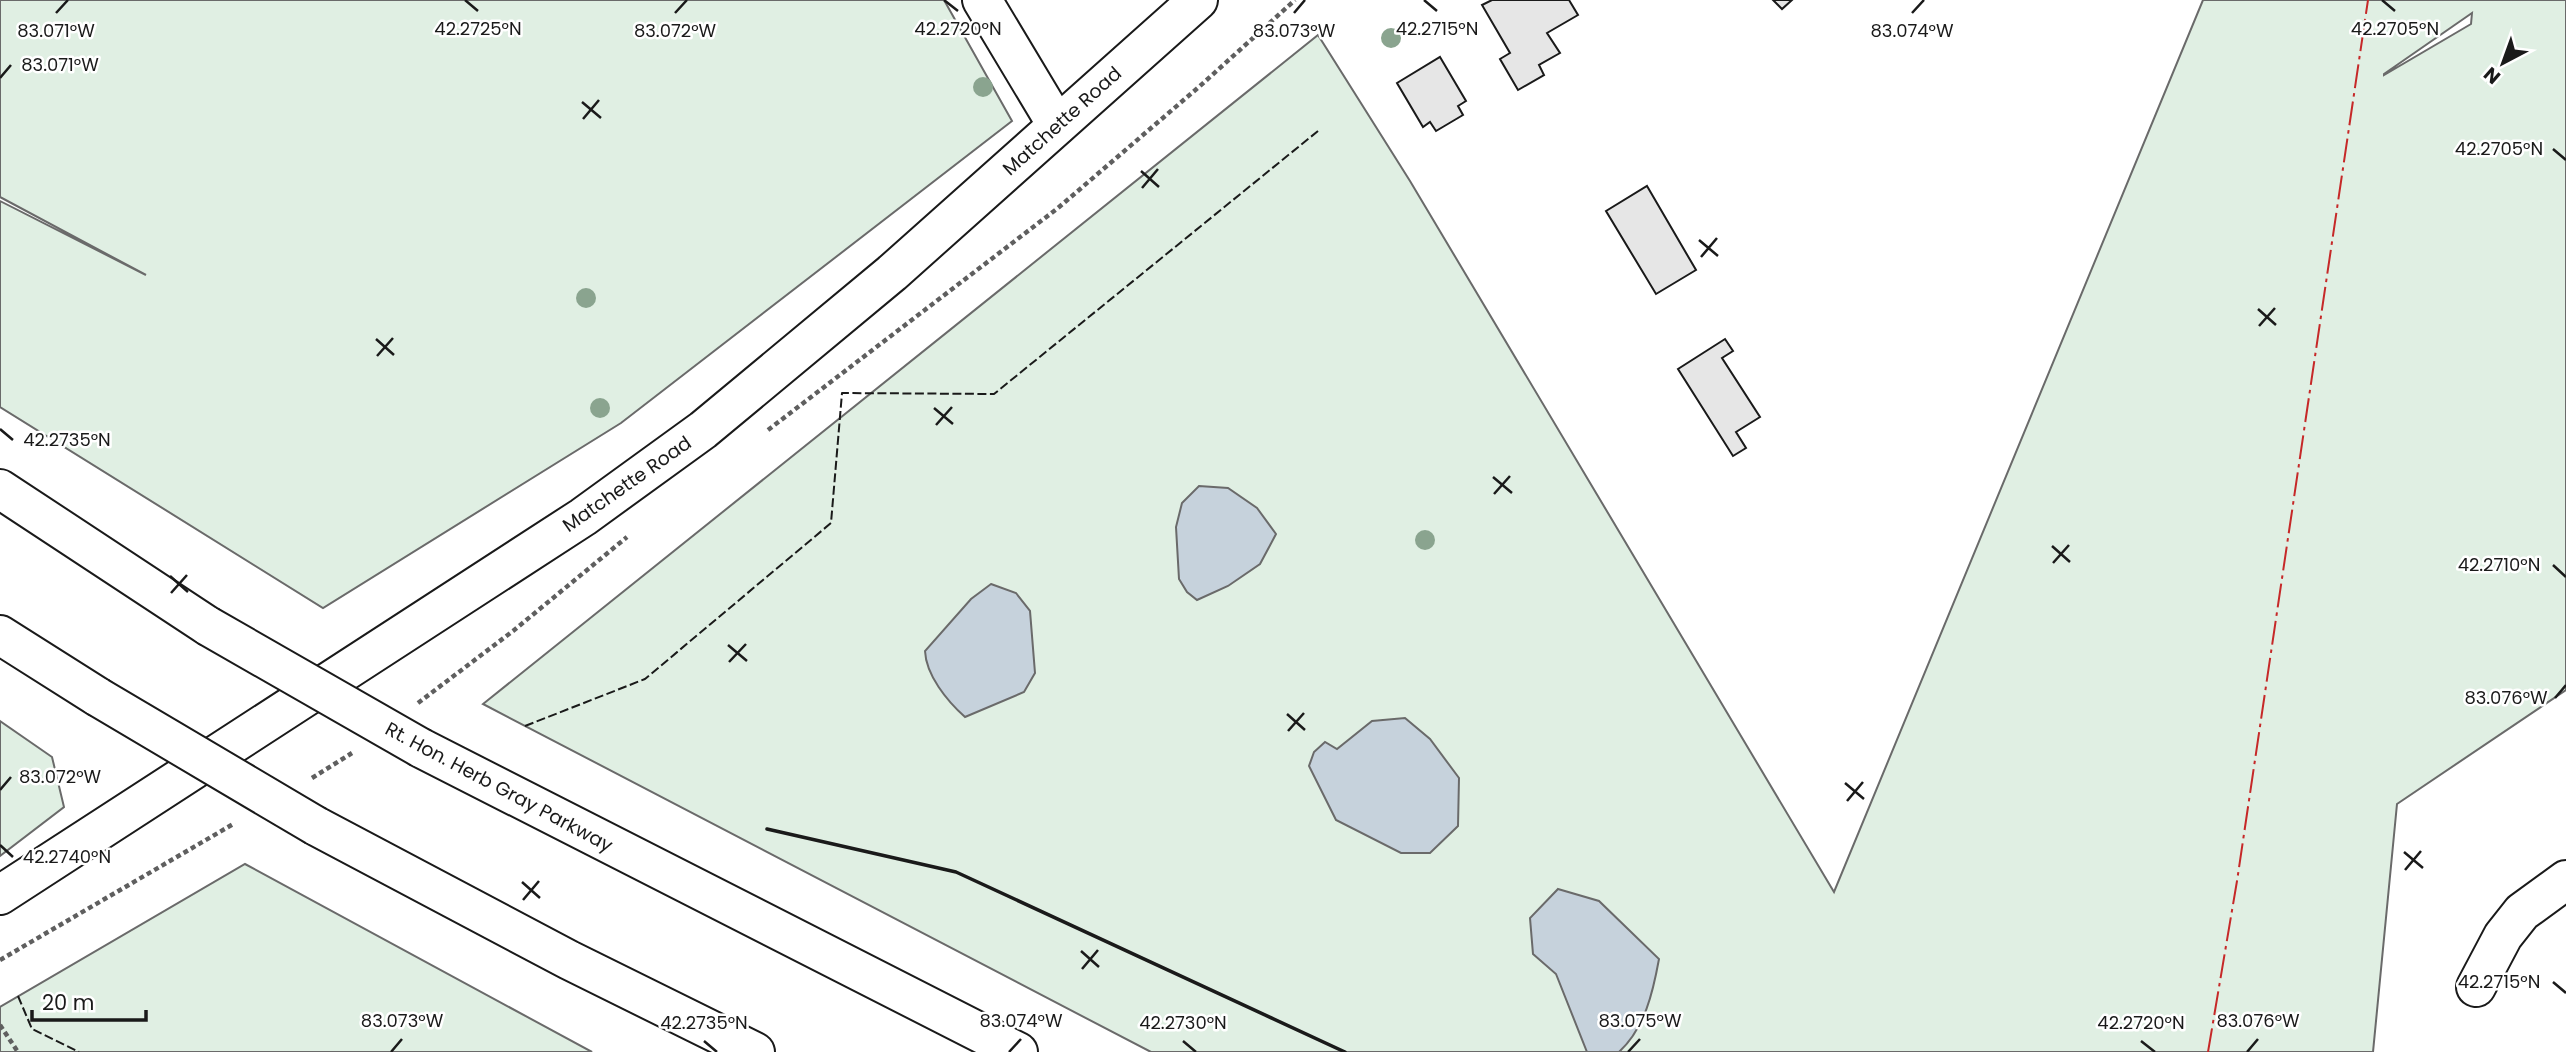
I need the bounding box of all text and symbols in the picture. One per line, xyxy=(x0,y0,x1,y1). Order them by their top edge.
text: 42.2725°N xyxy=(434,16,522,41)
text: 42.2720°N xyxy=(914,16,1002,41)
text: 42.2715°N xyxy=(1396,16,1478,41)
text: 42.2705°N xyxy=(2351,16,2439,41)
text: 83.071°W xyxy=(17,18,95,43)
text: 83.072°W xyxy=(634,18,717,43)
text: 83.073°W xyxy=(1253,18,1336,43)
text: 83.074°W xyxy=(1870,18,1954,43)
north arrow xyxy=(2468,28,2538,98)
text: 83.071°W xyxy=(21,52,99,77)
street label: Matchette Road xyxy=(997,60,1127,182)
text: N xyxy=(2478,61,2506,90)
text: 42.2705°N xyxy=(2455,136,2543,161)
text: 42.2735°N xyxy=(23,427,111,452)
street label: Matchette Road xyxy=(557,429,697,539)
text: 42.2710°N xyxy=(2458,552,2540,577)
text: 83.076°W xyxy=(2464,685,2548,710)
street label: Rt. Hon. Herb Gray Parkway xyxy=(380,715,618,859)
text: 83.072°W xyxy=(19,764,102,789)
text: 42.2740°N xyxy=(23,844,111,869)
text: 42.2715°N xyxy=(2458,969,2540,994)
scale bar xyxy=(32,978,145,1022)
text: 20 m xyxy=(42,988,95,1017)
text: 83.073°W xyxy=(361,1008,444,1033)
text: 83.074°W xyxy=(979,1008,1063,1033)
text: 83.075°W xyxy=(1598,1008,1682,1033)
text: 83.076°W xyxy=(2216,1008,2300,1033)
text: 42.2735°N xyxy=(660,1010,748,1035)
text: 42.2730°N xyxy=(1139,1010,1227,1035)
text: 42.2720°N xyxy=(2097,1010,2185,1035)

